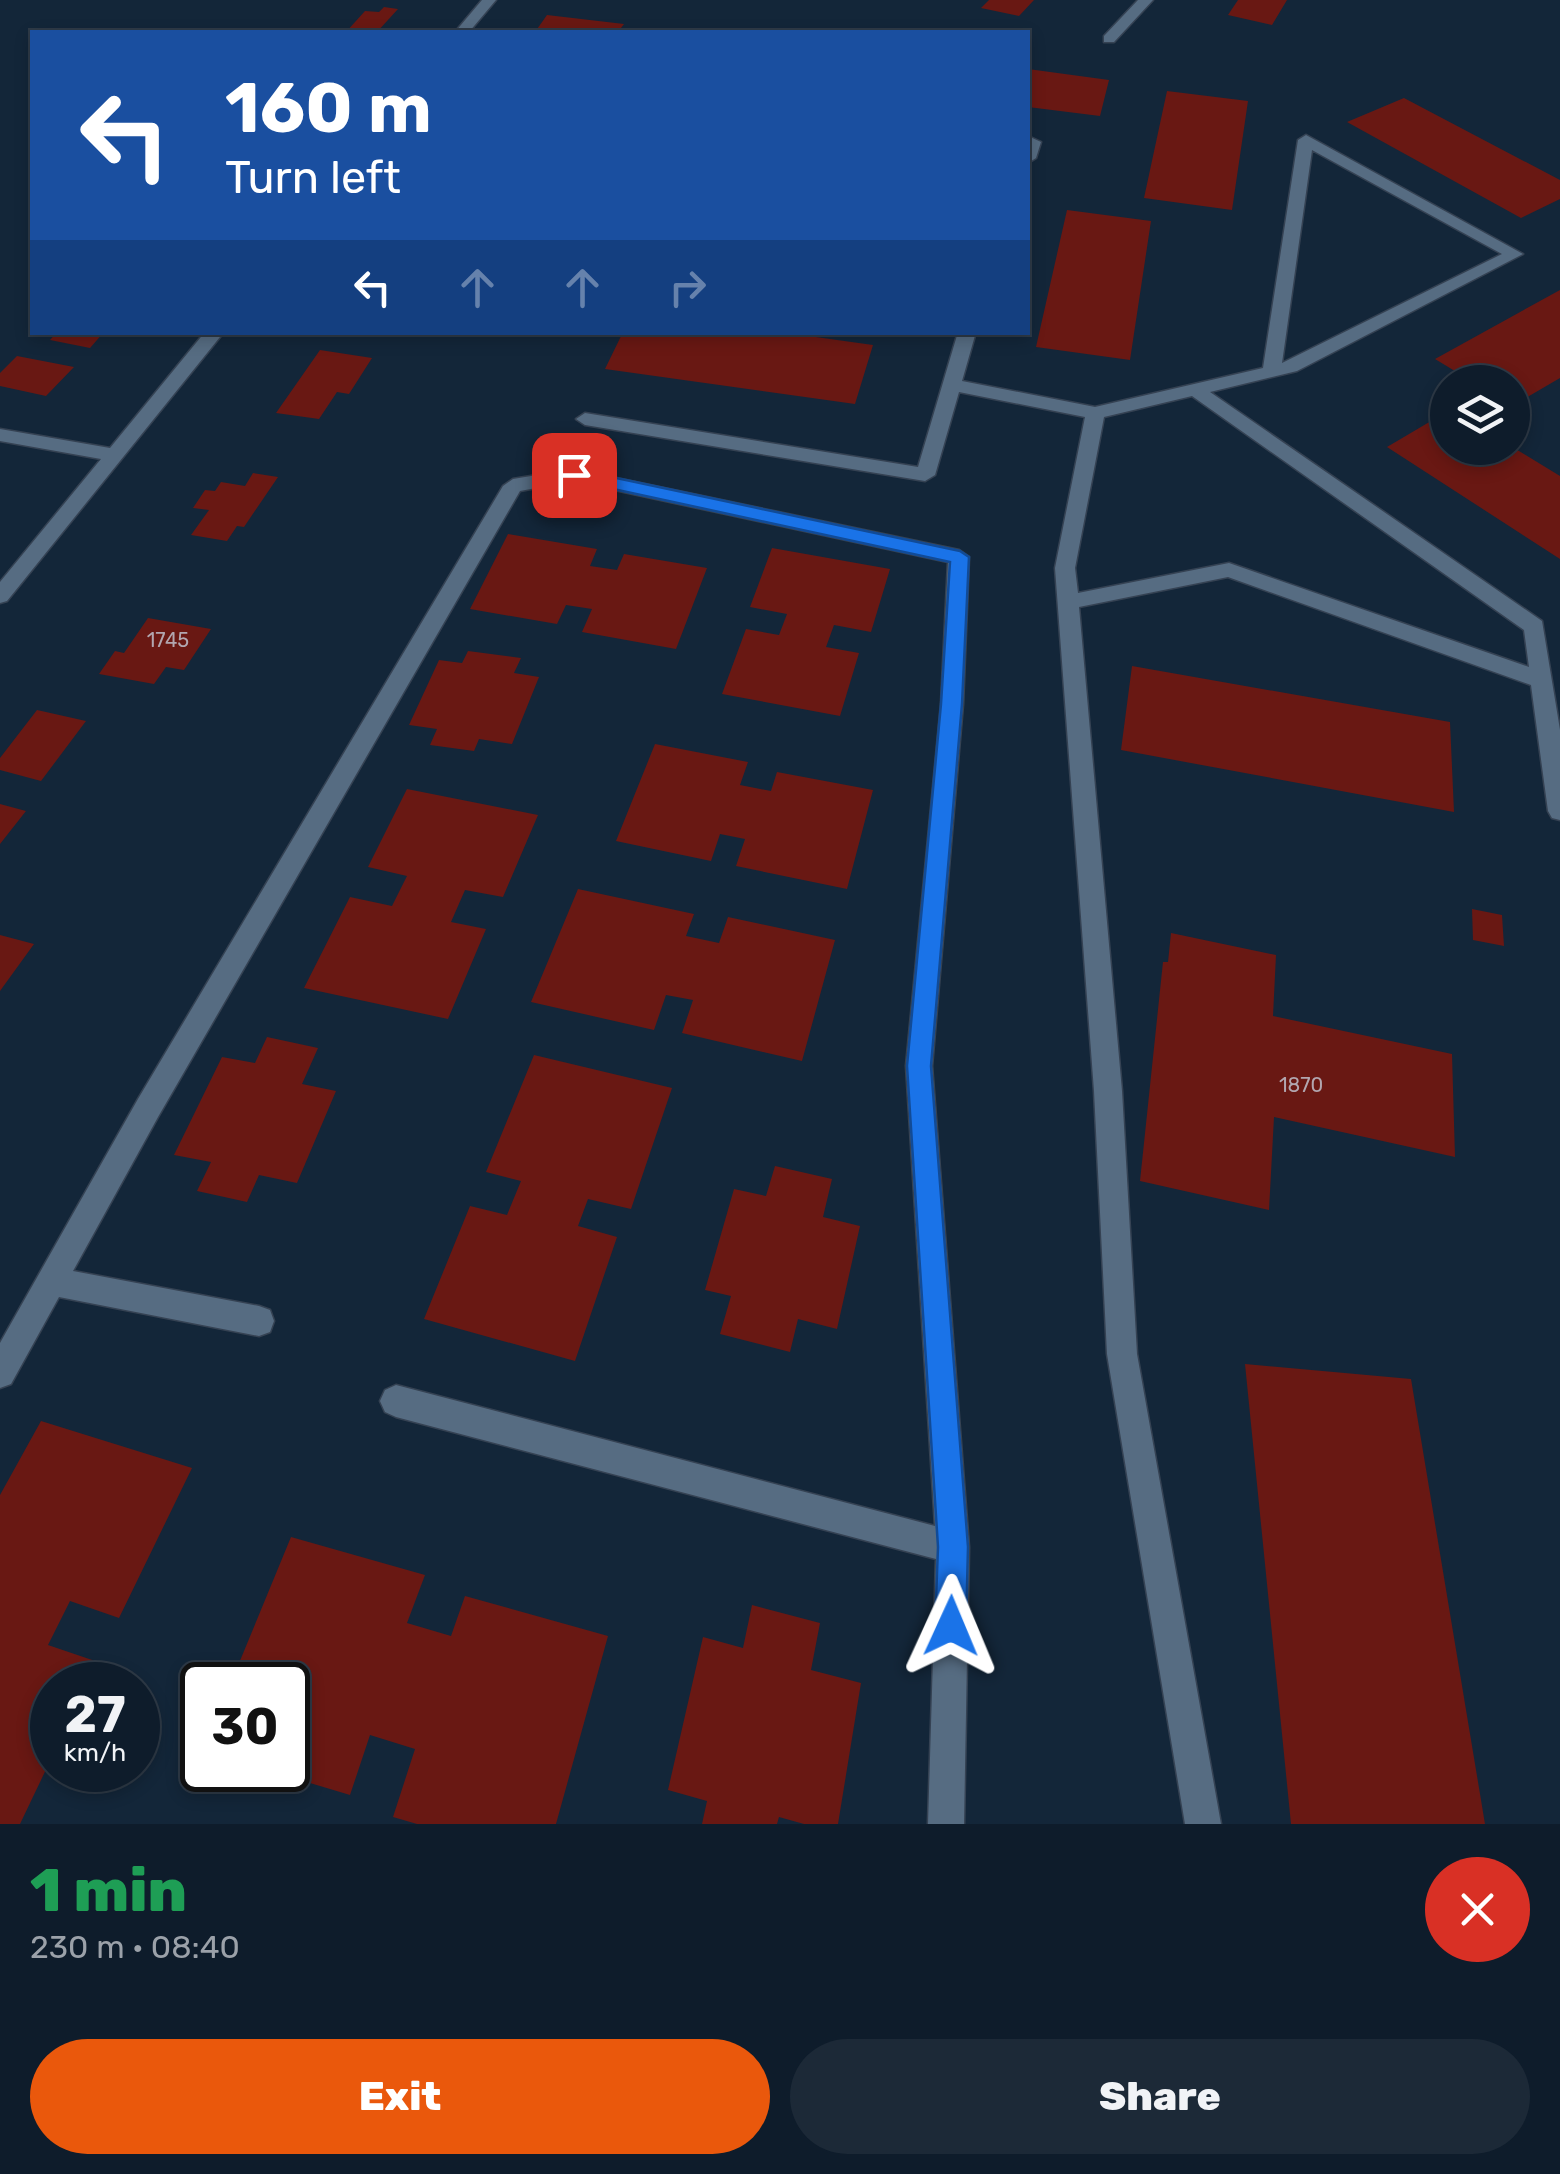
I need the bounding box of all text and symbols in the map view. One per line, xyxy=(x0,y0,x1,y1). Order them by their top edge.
text: 160 m xyxy=(225,67,432,150)
icon: left xyxy=(60,70,190,200)
text: Turn left xyxy=(225,151,401,204)
icon: left xyxy=(345,260,400,315)
icon: ahead xyxy=(450,260,505,315)
icon: ahead xyxy=(555,260,610,315)
icon: right xyxy=(660,260,715,315)
map controls xyxy=(1430,365,1530,465)
button: layers xyxy=(1430,365,1530,465)
pin xyxy=(532,433,617,518)
icon: arrive xyxy=(547,448,602,503)
house number: 1745 xyxy=(147,628,189,652)
house number: 1870 xyxy=(1279,1073,1323,1097)
position arrow xyxy=(899,1574,1003,1678)
speed limit sign: 30 xyxy=(180,1662,310,1792)
text: 27 xyxy=(64,1685,126,1745)
text: km/h xyxy=(64,1738,126,1767)
text: 1 min xyxy=(30,1855,187,1926)
button: close xyxy=(1425,1857,1530,1962)
text: 230 m · 08:40 xyxy=(30,1928,240,1966)
button: Exit xyxy=(30,2039,770,2154)
button: Share xyxy=(790,2039,1530,2154)

